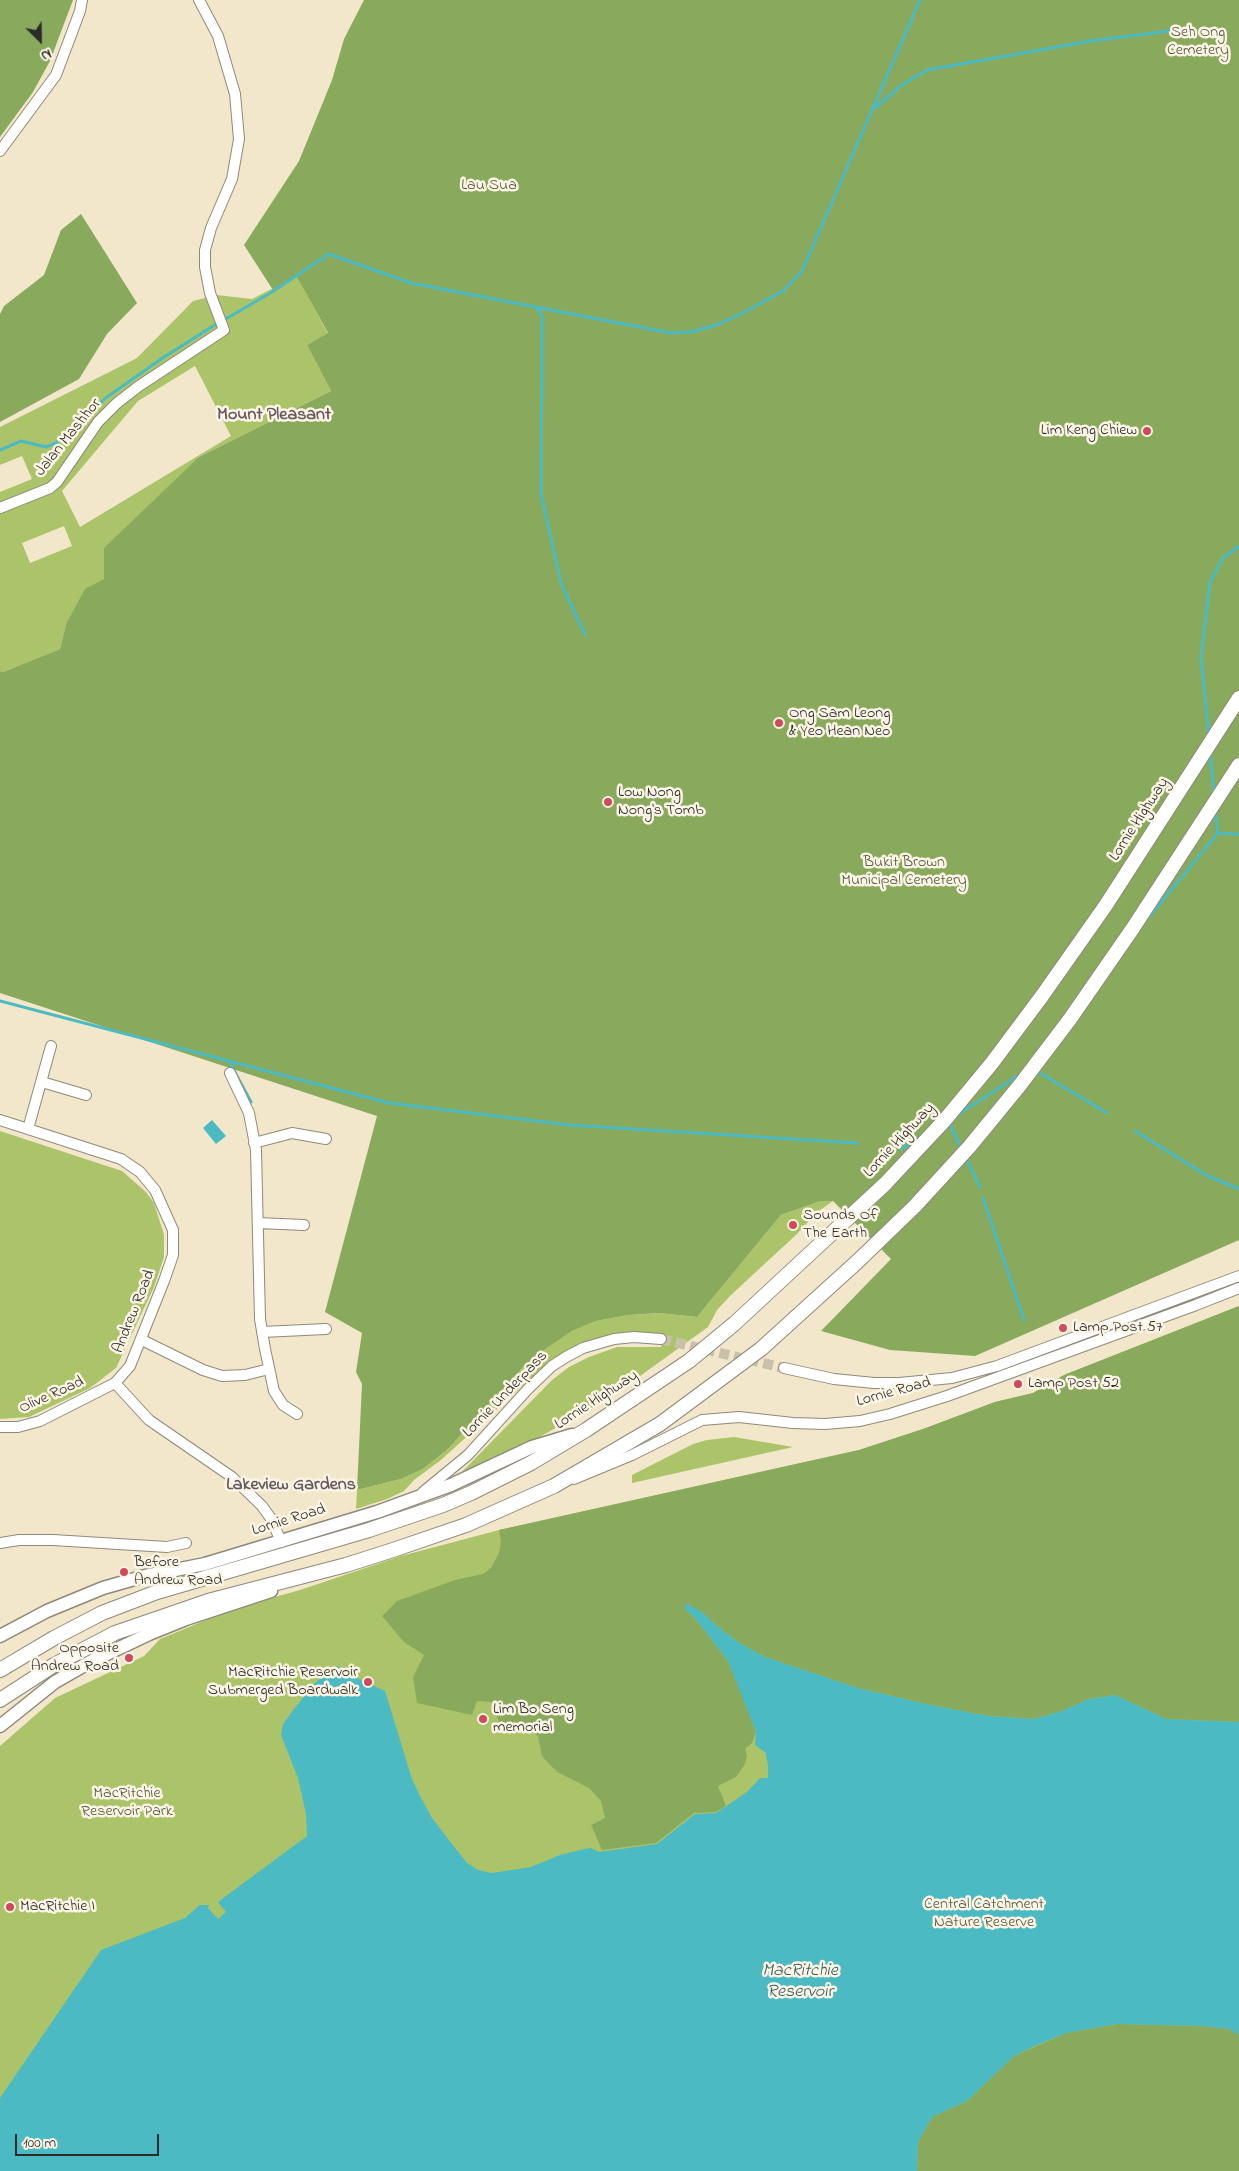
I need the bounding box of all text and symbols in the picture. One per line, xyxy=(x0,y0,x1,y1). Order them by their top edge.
north arrow xyxy=(15,15,65,65)
park label: Seh Ong Cemetery xyxy=(1167,23,1229,61)
text: N xyxy=(38,43,55,66)
park label: Lau Sua xyxy=(461,176,517,196)
street label: Jalan Mashhor xyxy=(32,395,106,481)
district label: Mount Pleasant xyxy=(217,405,331,427)
place label: Lim Keng Chiew xyxy=(1041,421,1137,441)
marker: Lim Keng Chiew xyxy=(1141,425,1153,437)
place label: Ong Sam Leong & Yeo Hean Neo xyxy=(789,704,890,742)
marker: Ong Sam Leong & Yeo Hean Neo xyxy=(773,717,785,729)
street label: Lornie Highway xyxy=(1106,775,1174,865)
place label: Low Nong Nong's Tomb xyxy=(618,783,704,821)
marker: Low Nong Nong's Tomb xyxy=(602,796,614,808)
park label: Bukit Brown Municipal Cemetery xyxy=(841,853,967,891)
street label: Lornie Highway xyxy=(860,1100,940,1182)
place label: Sounds Of The Earth xyxy=(803,1206,878,1244)
marker: Sounds Of The Earth xyxy=(787,1219,799,1231)
street label: Andrew Road xyxy=(110,1268,160,1356)
place label: Lamp Post 57 xyxy=(1073,1318,1163,1338)
marker: Lamp Post 57 xyxy=(1057,1322,1069,1334)
street label: Lornie Underpass xyxy=(460,1347,552,1443)
street label: Lornie Highway xyxy=(552,1367,642,1435)
street label: Olive Road xyxy=(17,1373,87,1419)
street label: Lornie Road xyxy=(855,1374,933,1412)
place label: Lamp Post 52 xyxy=(1028,1374,1119,1394)
marker: Lamp Post 52 xyxy=(1012,1378,1024,1390)
district label: Lakeview Gardens xyxy=(226,1475,356,1497)
street label: Lornie Road xyxy=(250,1501,328,1541)
place label: Before Andrew Road xyxy=(134,1553,222,1591)
marker: Before Andrew Road xyxy=(118,1566,130,1578)
place label: Opposite Andrew Road xyxy=(31,1639,119,1677)
marker: Opposite Andrew Road xyxy=(123,1652,135,1664)
place label: MacRitchie Reservoir Submerged Boardwalk xyxy=(208,1663,358,1701)
marker: MacRitchie Reservoir Submerged Boardwalk xyxy=(362,1676,374,1688)
place label: Lim Bo Seng memorial xyxy=(493,1700,574,1738)
marker: Lim Bo Seng memorial xyxy=(477,1713,489,1725)
park label: MacRitchie Reservoir Park xyxy=(81,1784,173,1822)
park label: Central Catchment Nature Reserve xyxy=(924,1895,1044,1933)
place label: MacRitchie I xyxy=(20,1897,95,1917)
marker: MacRitchie I xyxy=(4,1901,16,1913)
water label: MacRitchie Reservoir xyxy=(762,1961,838,2004)
scale bar xyxy=(18,2124,161,2156)
text: 100 m xyxy=(23,2132,56,2154)

